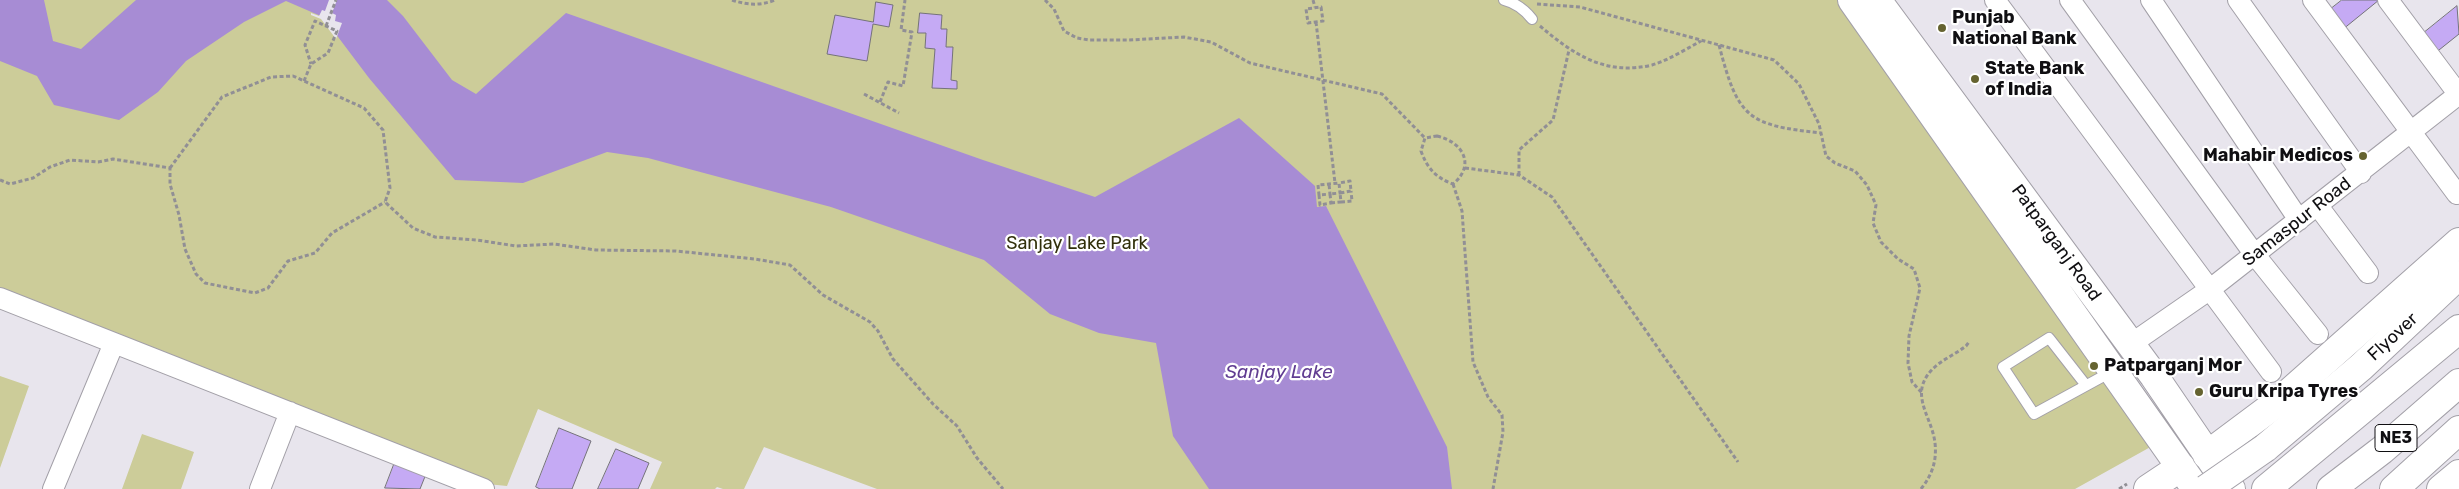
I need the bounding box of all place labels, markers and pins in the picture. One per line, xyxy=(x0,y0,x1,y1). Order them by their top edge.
place label: Punjab National Bank xyxy=(1952,7,2077,50)
marker: Punjab National Bank xyxy=(1936,22,1948,34)
place label: State Bank of India xyxy=(1985,58,2084,100)
marker: State Bank of India xyxy=(1969,73,1981,85)
place label: Mahabir Medicos xyxy=(2203,145,2353,167)
marker: Mahabir Medicos xyxy=(2357,150,2369,162)
place label: Patparganj Mor xyxy=(2104,355,2242,377)
marker: Patparganj Mor xyxy=(2088,360,2100,372)
place label: Guru Kripa Tyres xyxy=(2209,381,2358,403)
marker: Guru Kripa Tyres xyxy=(2193,386,2205,398)

